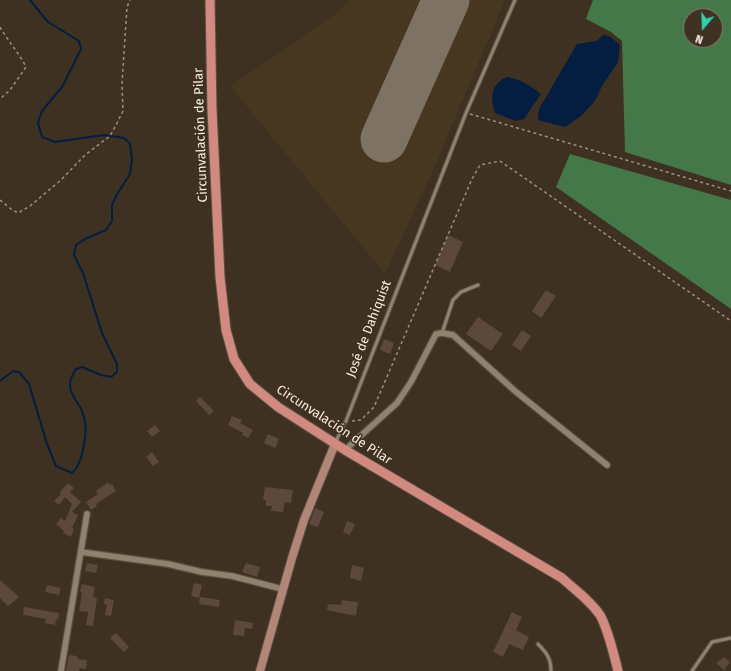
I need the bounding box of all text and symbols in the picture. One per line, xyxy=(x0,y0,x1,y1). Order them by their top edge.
north arrow xyxy=(683,8,723,48)
text: N xyxy=(694,32,705,46)
street label: Circunvalación de Pilar xyxy=(191,67,211,203)
street label: José de Dahiquist xyxy=(343,278,395,380)
street label: Circunvalación de Pilar xyxy=(273,382,395,468)

